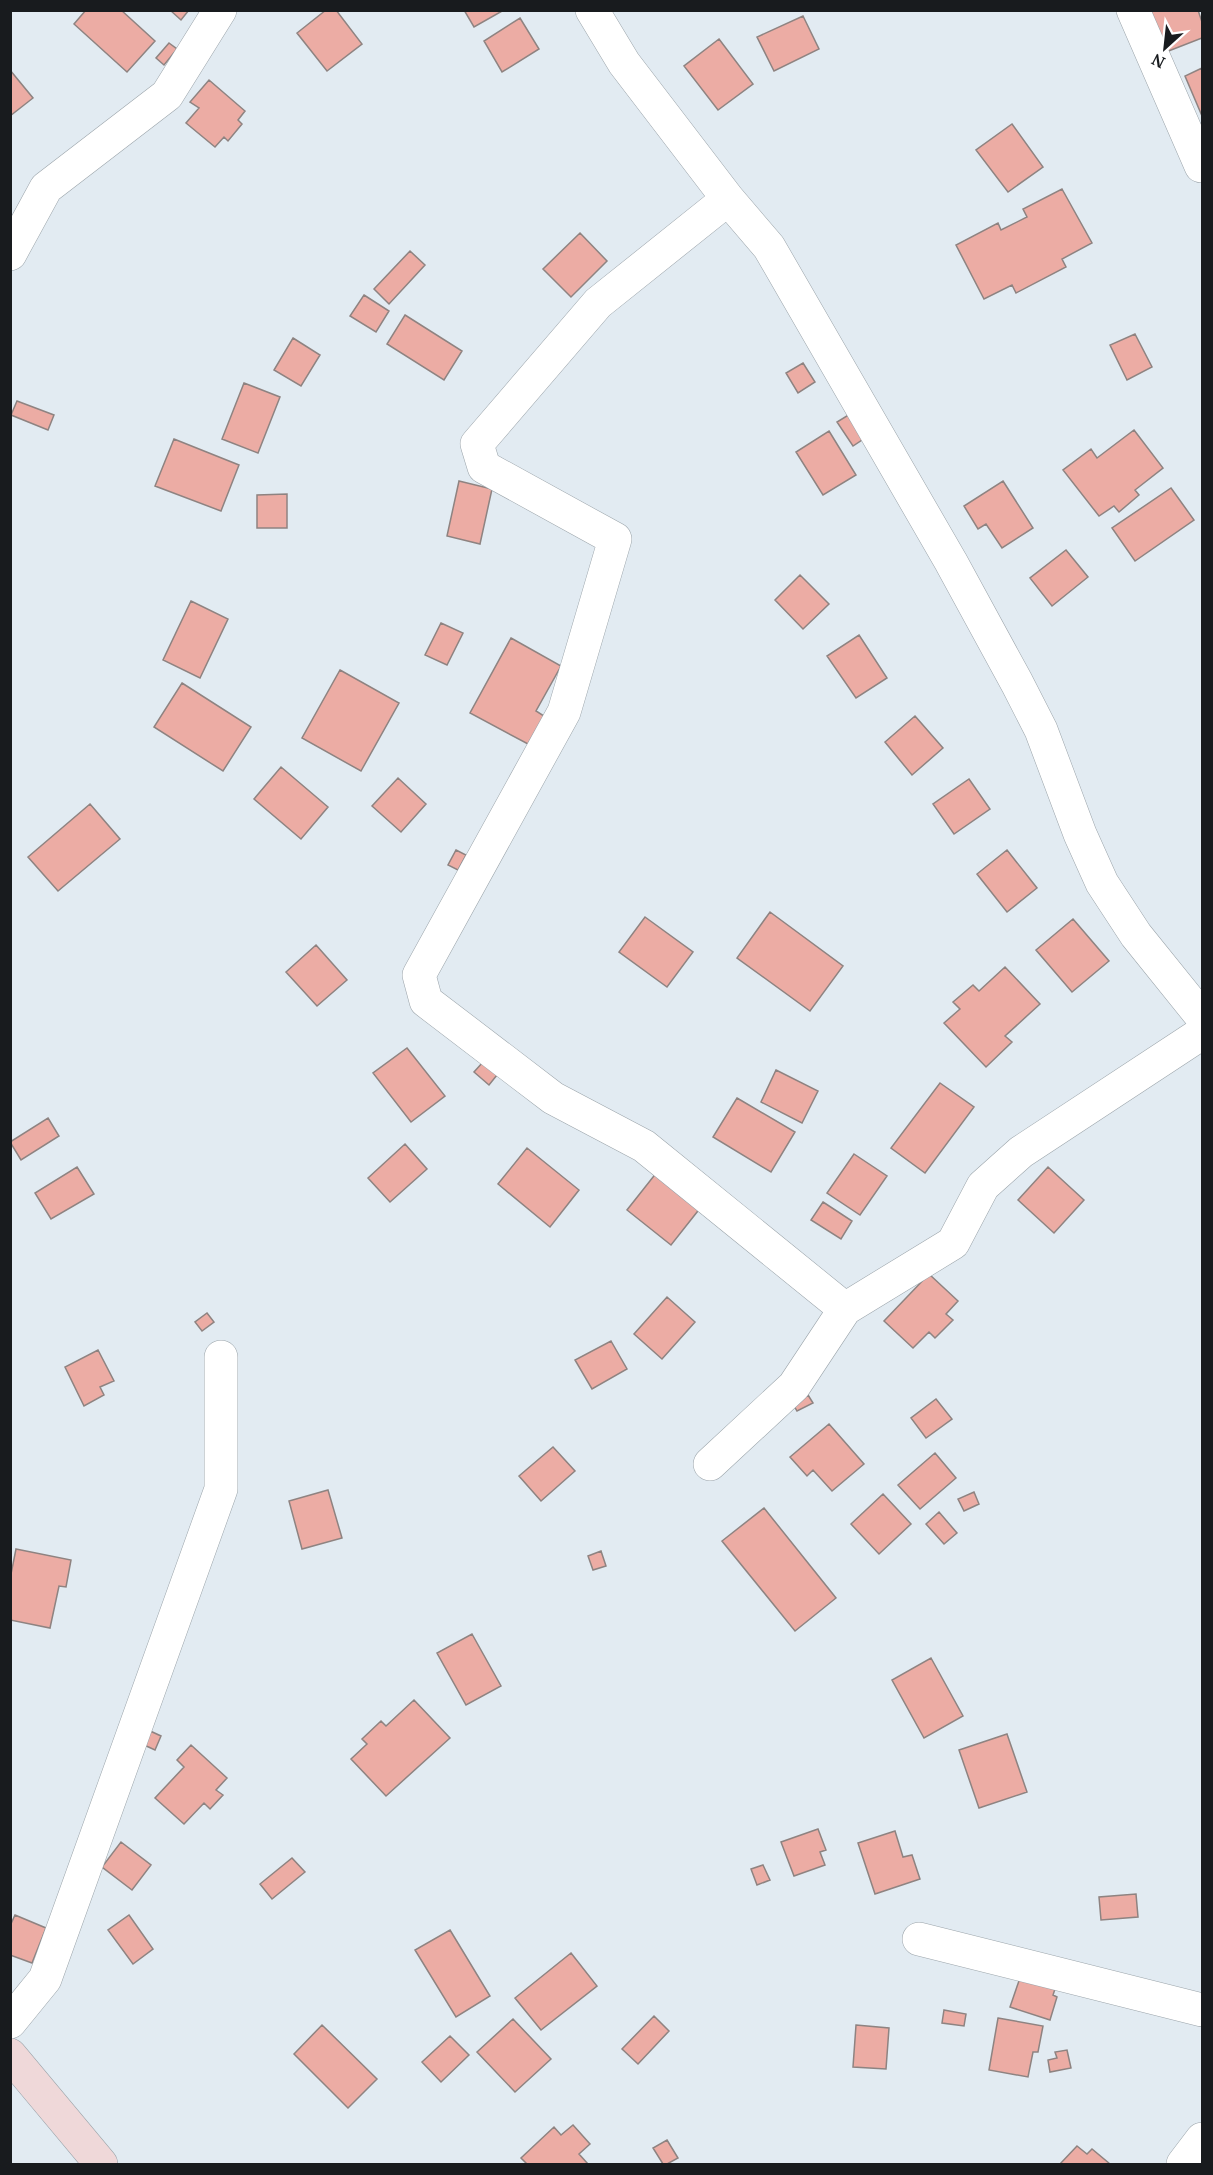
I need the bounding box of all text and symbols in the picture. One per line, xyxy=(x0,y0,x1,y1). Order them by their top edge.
north arrow xyxy=(1135,18,1195,78)
text: N xyxy=(1148,49,1169,74)

